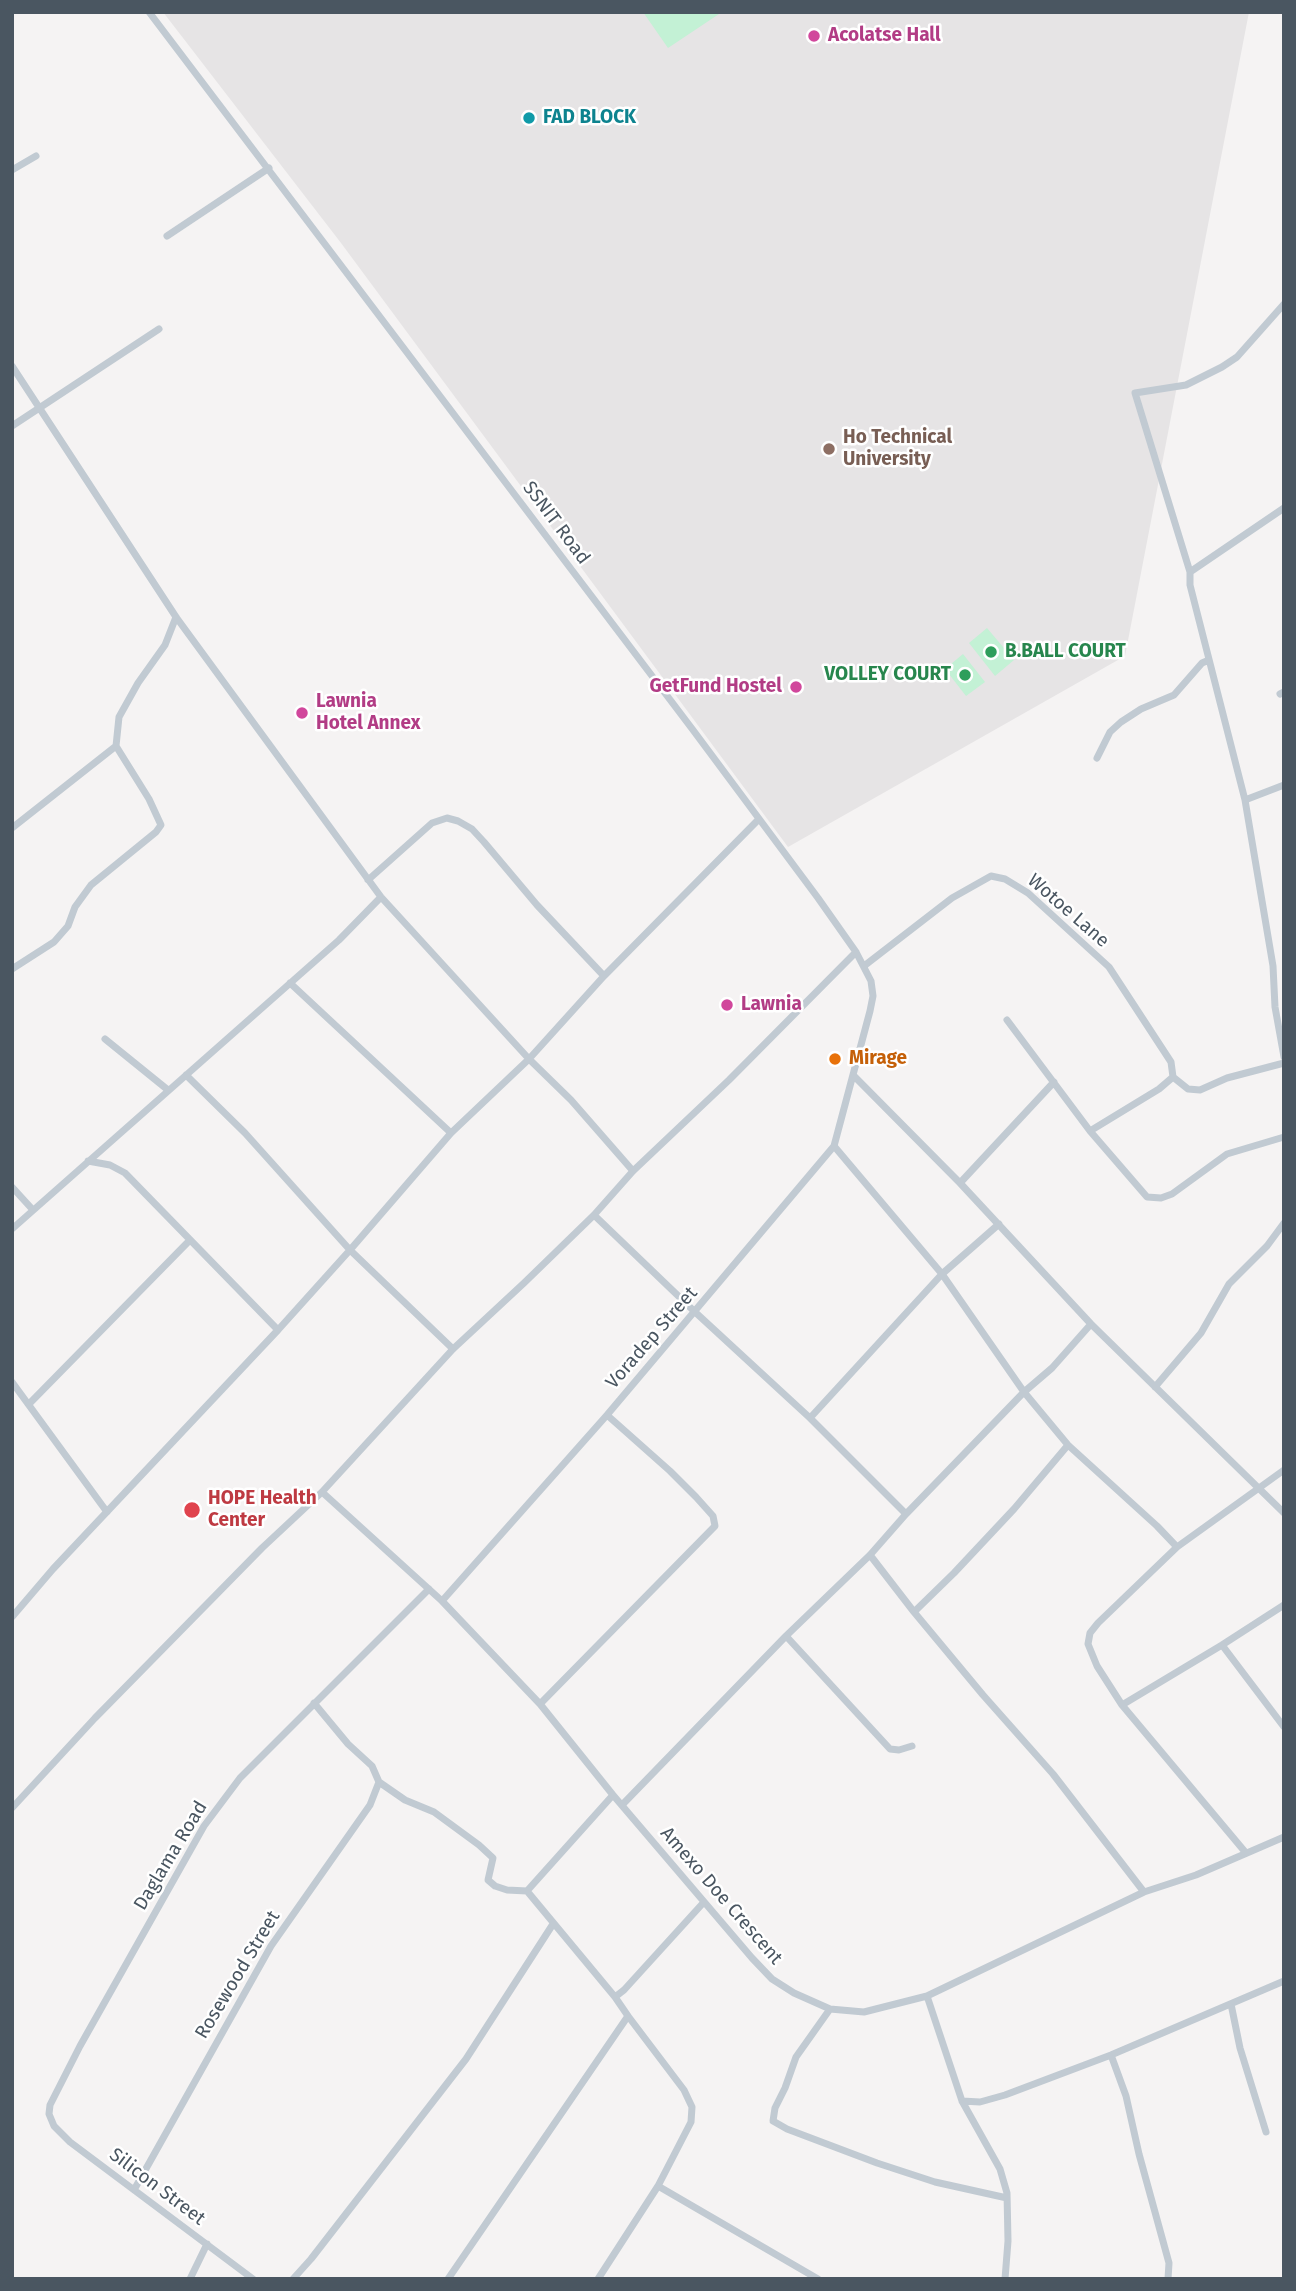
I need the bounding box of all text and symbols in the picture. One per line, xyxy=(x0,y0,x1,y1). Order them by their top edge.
place label: Acolatse Hall xyxy=(828,25,941,47)
marker: Acolatse Hall xyxy=(806,28,822,44)
place label: FAD BLOCK xyxy=(543,107,636,129)
marker: FAD BLOCK xyxy=(521,110,537,126)
place label: Ho Technical University xyxy=(843,427,952,471)
marker: Ho Technical University xyxy=(821,441,837,457)
street label: SSNIT Road xyxy=(517,477,595,569)
place label: B.BALL COURT xyxy=(1005,641,1126,663)
marker: B.BALL COURT xyxy=(983,644,999,660)
place label: VOLLEY COURT xyxy=(824,664,951,686)
marker: VOLLEY COURT xyxy=(957,667,973,683)
place label: GetFund Hostel xyxy=(650,676,782,698)
marker: GetFund Hostel xyxy=(788,679,804,695)
place label: Lawnia Hotel Annex xyxy=(316,691,420,735)
marker: Lawnia Hotel Annex xyxy=(294,705,310,721)
street label: Wotoe Lane xyxy=(1022,869,1114,953)
place label: Lawnia xyxy=(741,994,802,1016)
marker: Lawnia xyxy=(719,997,735,1013)
place label: Mirage xyxy=(849,1048,907,1070)
marker: Mirage xyxy=(827,1051,843,1067)
street label: Voradep Street xyxy=(601,1282,703,1394)
place label: HOPE Health Center xyxy=(208,1488,317,1532)
marker: HOPE Health Center xyxy=(182,1500,202,1520)
street label: Daglama Road xyxy=(129,1797,213,1915)
street label: Amexo Doe Crescent xyxy=(655,1823,787,1969)
street label: Rosewood Street xyxy=(191,1907,285,2043)
street label: Silicon Street xyxy=(105,2144,209,2230)

